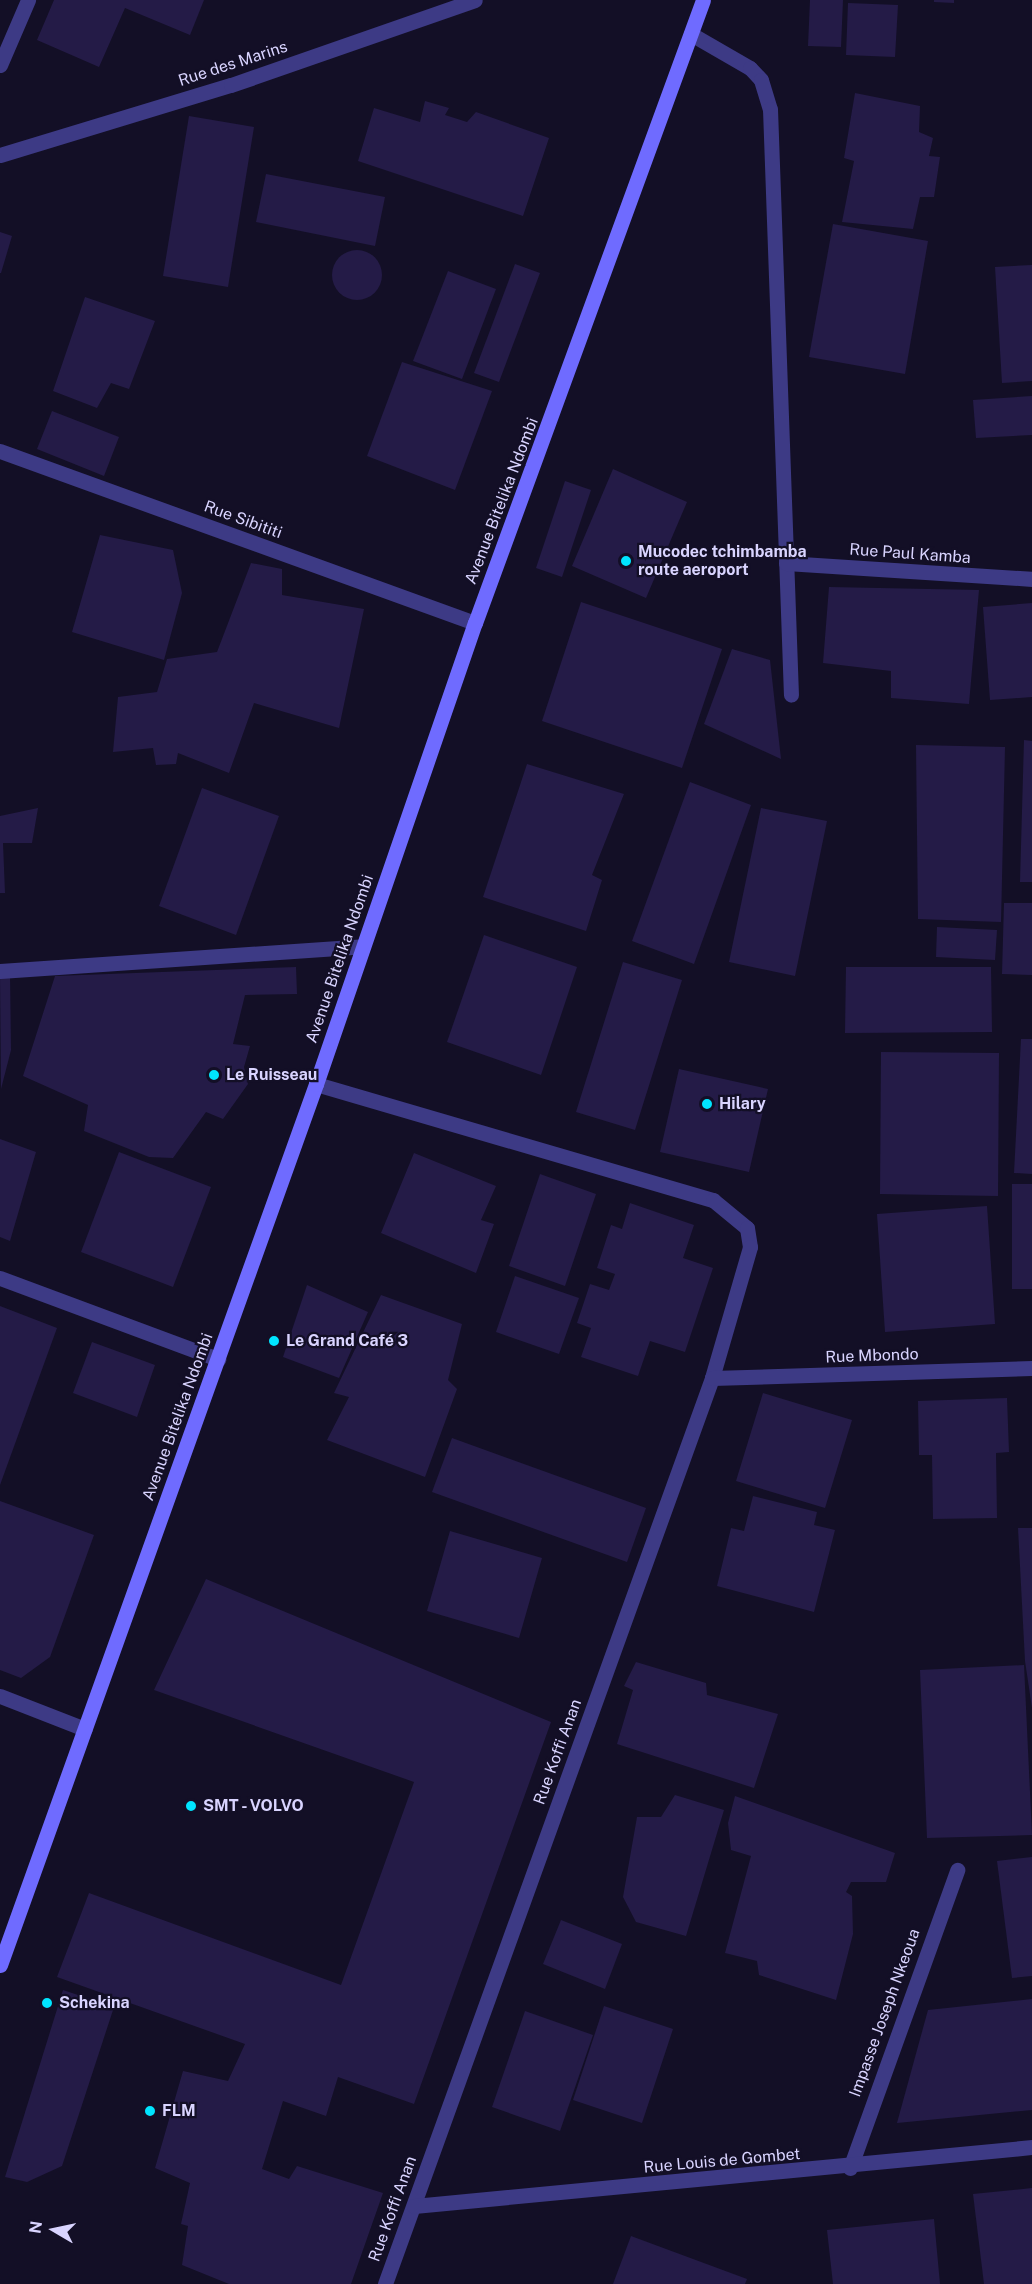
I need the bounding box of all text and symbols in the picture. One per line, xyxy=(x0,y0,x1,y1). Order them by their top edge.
street label: Rue des Marins xyxy=(176,37,290,91)
street label: Avenue Bitelika Ndombi xyxy=(461,415,543,587)
street label: Rue Sibititi xyxy=(201,497,285,543)
street label: Rue Paul Kamba xyxy=(849,540,971,568)
place label: Mucodec tchimbamba route aeroport xyxy=(638,542,807,580)
marker: Mucodec tchimbamba route aeroport xyxy=(619,554,633,568)
street label: Avenue Bitelika Ndombi xyxy=(302,872,378,1046)
place label: Le Ruisseau xyxy=(226,1065,317,1085)
marker: Le Ruisseau xyxy=(207,1068,221,1082)
place label: Hilary xyxy=(719,1094,766,1114)
marker: Hilary xyxy=(700,1097,714,1111)
street label: Avenue Bitelika Ndombi xyxy=(139,1331,217,1503)
place label: Le Grand Café 3 xyxy=(286,1331,408,1351)
marker: Le Grand Café 3 xyxy=(267,1334,281,1348)
street label: Rue Mbondo xyxy=(825,1345,919,1367)
street label: Rue Koffi Anan xyxy=(530,1697,586,1807)
place label: SMT - VOLVO xyxy=(203,1796,306,1816)
marker: SMT - VOLVO xyxy=(184,1799,198,1813)
street label: Impasse Joseph Nkeoua xyxy=(846,1926,924,2100)
place label: Schekina xyxy=(59,1993,129,2013)
marker: Schekina xyxy=(40,1996,54,2010)
place label: FLM xyxy=(162,2101,196,2121)
marker: FLM xyxy=(143,2104,157,2118)
street label: Rue Louis de Gombet xyxy=(643,2145,801,2177)
street label: Rue Koffi Anan xyxy=(365,2154,421,2264)
north arrow xyxy=(24,2200,84,2260)
text: N xyxy=(25,2219,46,2235)

